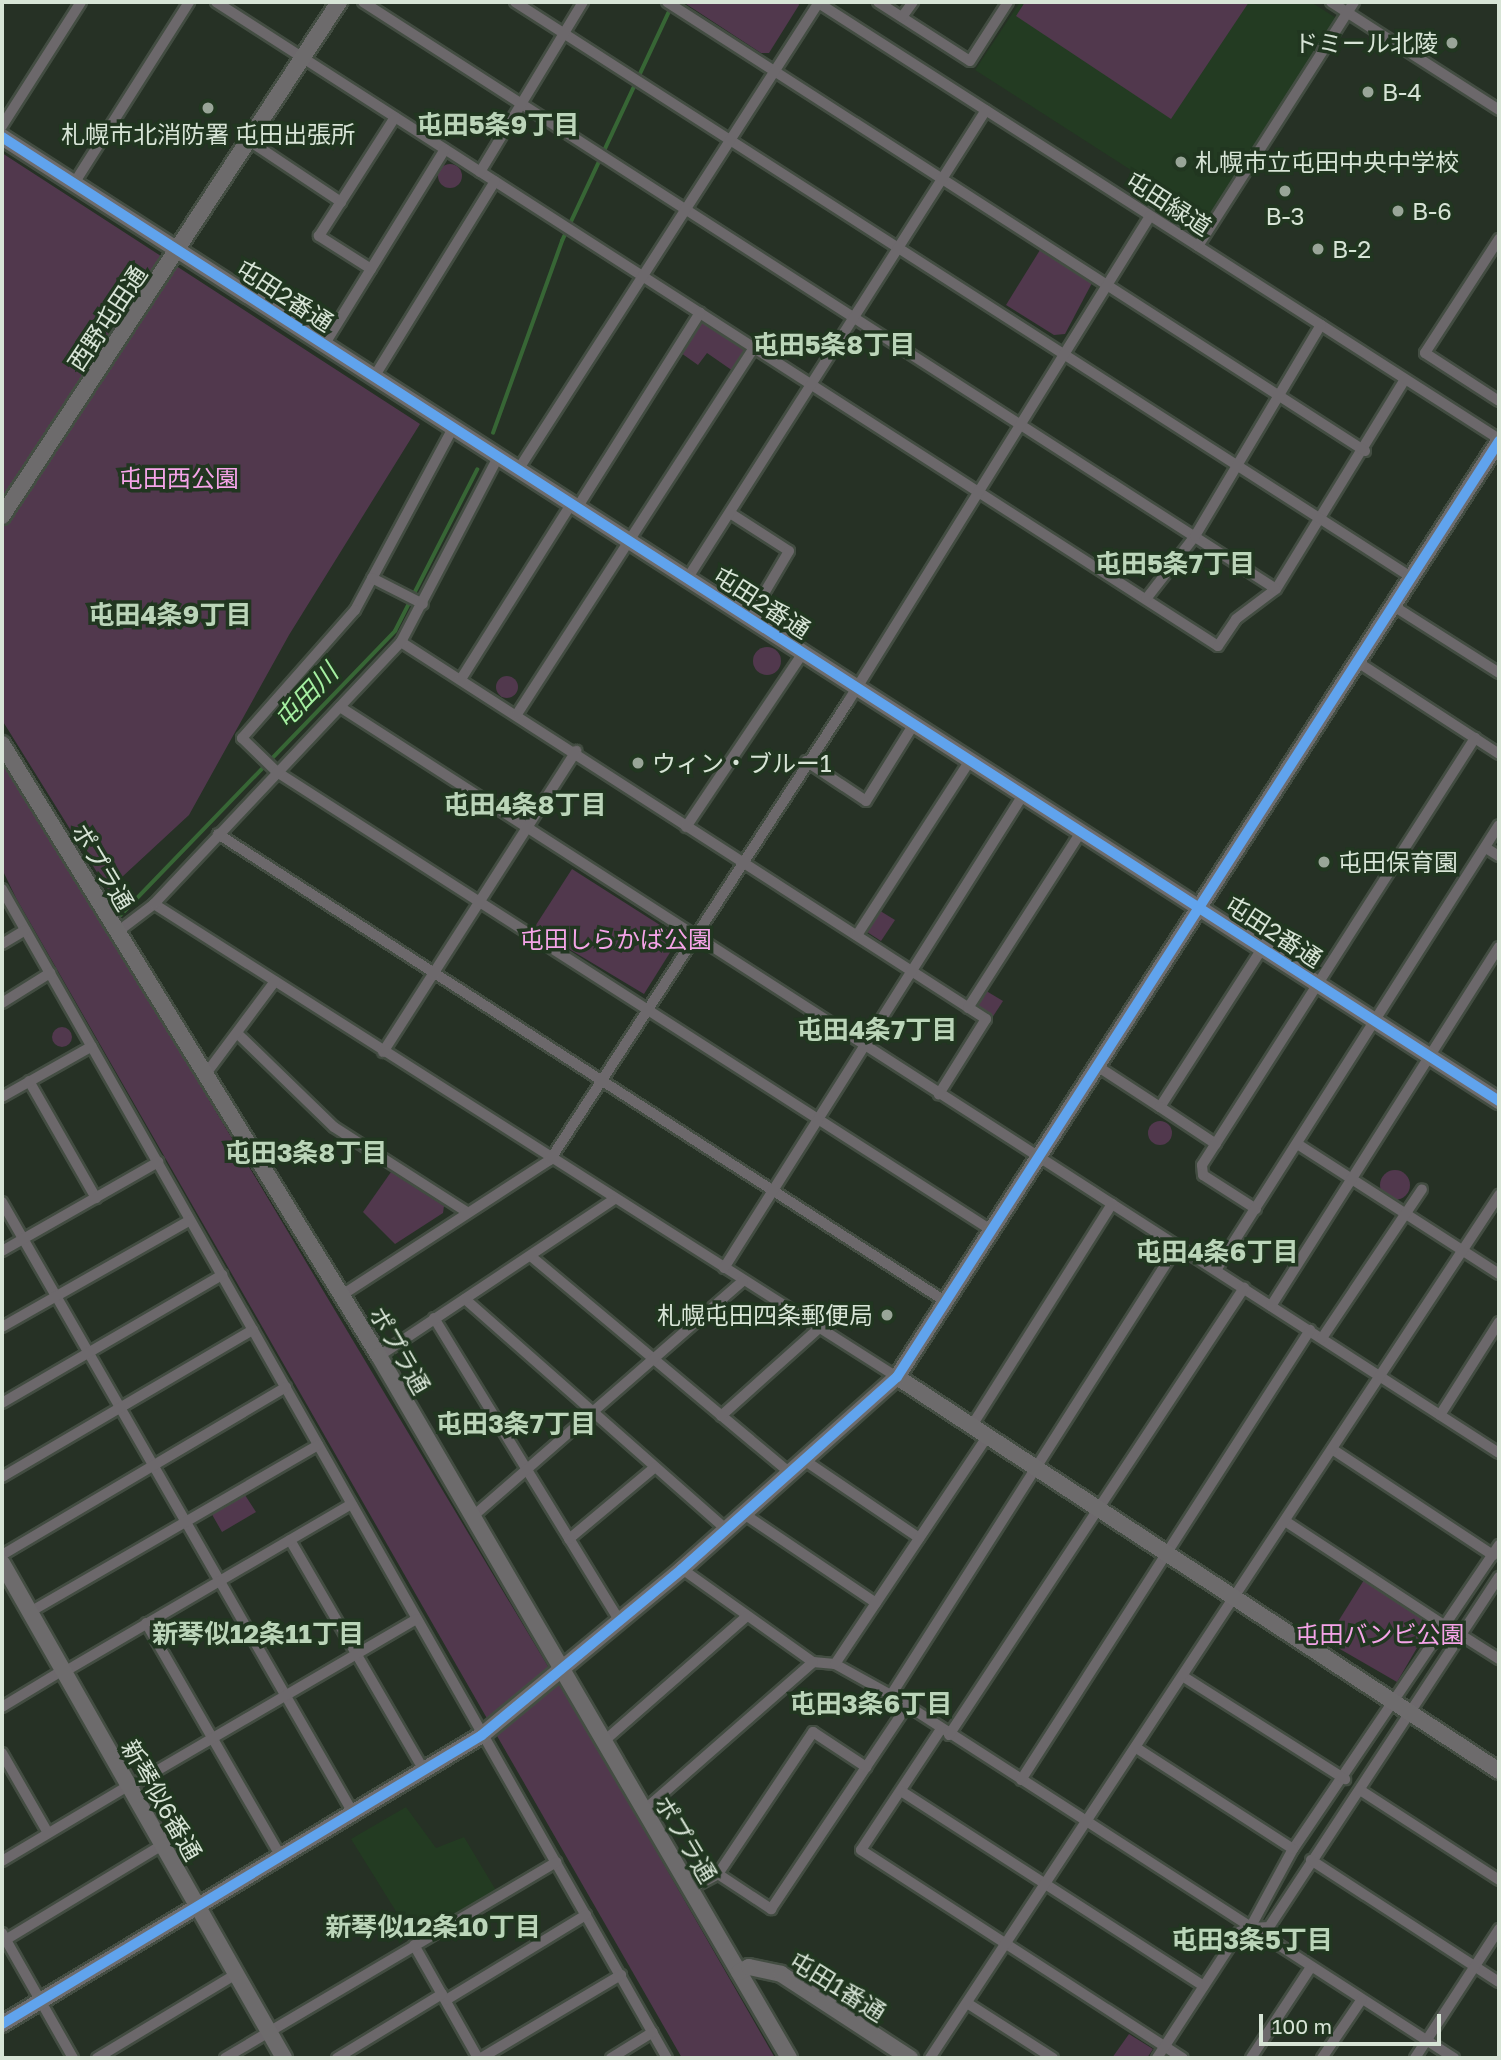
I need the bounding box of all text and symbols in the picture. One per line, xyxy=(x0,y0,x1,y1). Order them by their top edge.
place label: ドミール北陵 xyxy=(1294,29,1438,57)
marker: ドミール北陵 xyxy=(1444,35,1460,51)
place label: B-4 xyxy=(1382,78,1422,106)
marker: B-4 xyxy=(1360,84,1376,100)
marker: 札幌市北消防署 屯田出張所 xyxy=(200,100,216,116)
district label: 屯田5条9丁目 xyxy=(417,109,579,141)
place label: 札幌市北消防署 屯田出張所 xyxy=(61,120,355,148)
place label: 札幌市立屯田中央中学校 xyxy=(1195,148,1459,176)
marker: 札幌市立屯田中央中学校 xyxy=(1173,154,1189,170)
street label: 屯田緑道 xyxy=(1121,165,1217,241)
marker: B-3 xyxy=(1277,183,1293,199)
place label: B-6 xyxy=(1412,197,1452,225)
place label: B-3 xyxy=(1265,202,1305,230)
marker: B-6 xyxy=(1390,203,1406,219)
place label: B-2 xyxy=(1332,235,1371,263)
marker: B-2 xyxy=(1310,241,1326,257)
street label: 屯田2番通 xyxy=(231,253,339,337)
street label: 西野屯田通 xyxy=(62,260,152,376)
district label: 屯田5条8丁目 xyxy=(753,329,915,361)
park label: 屯田西公園 xyxy=(119,464,239,492)
district label: 屯田5条7丁目 xyxy=(1095,548,1255,580)
street label: 屯田2番通 xyxy=(708,560,816,644)
district label: 屯田4条9丁目 xyxy=(89,599,251,631)
water label: 屯田川 xyxy=(268,657,344,735)
place label: ウィン・ブルー1 xyxy=(652,749,832,777)
marker: ウィン・ブルー1 xyxy=(630,755,646,771)
district label: 屯田4条8丁目 xyxy=(444,789,606,821)
street label: ポプラ通 xyxy=(66,818,140,916)
place label: 屯田保育園 xyxy=(1338,848,1458,876)
marker: 屯田保育園 xyxy=(1316,854,1332,870)
street label: 屯田2番通 xyxy=(1220,889,1328,973)
park label: 屯田しらかば公園 xyxy=(520,925,712,953)
district label: 屯田4条7丁目 xyxy=(797,1014,957,1046)
district label: 屯田3条8丁目 xyxy=(225,1137,387,1169)
district label: 屯田4条6丁目 xyxy=(1136,1236,1298,1268)
street label: ポプラ通 xyxy=(364,1301,436,1399)
place label: 札幌屯田四条郵便局 xyxy=(657,1301,873,1329)
marker: 札幌屯田四条郵便局 xyxy=(879,1307,895,1323)
district label: 屯田3条7丁目 xyxy=(436,1408,596,1440)
district label: 新琴似12条11丁目 xyxy=(152,1618,364,1650)
park label: 屯田バンビ公園 xyxy=(1296,1620,1464,1648)
district label: 屯田3条6丁目 xyxy=(790,1688,952,1720)
street label: 新琴似6番通 xyxy=(116,1735,208,1865)
street label: ポプラ通 xyxy=(649,1790,723,1888)
district label: 新琴似12条10丁目 xyxy=(325,1911,541,1943)
district label: 屯田3条5丁目 xyxy=(1171,1924,1333,1956)
street label: 屯田1番通 xyxy=(785,1945,891,2027)
scale bar xyxy=(1263,2000,1445,2044)
text: 100 m xyxy=(1272,2013,1332,2039)

